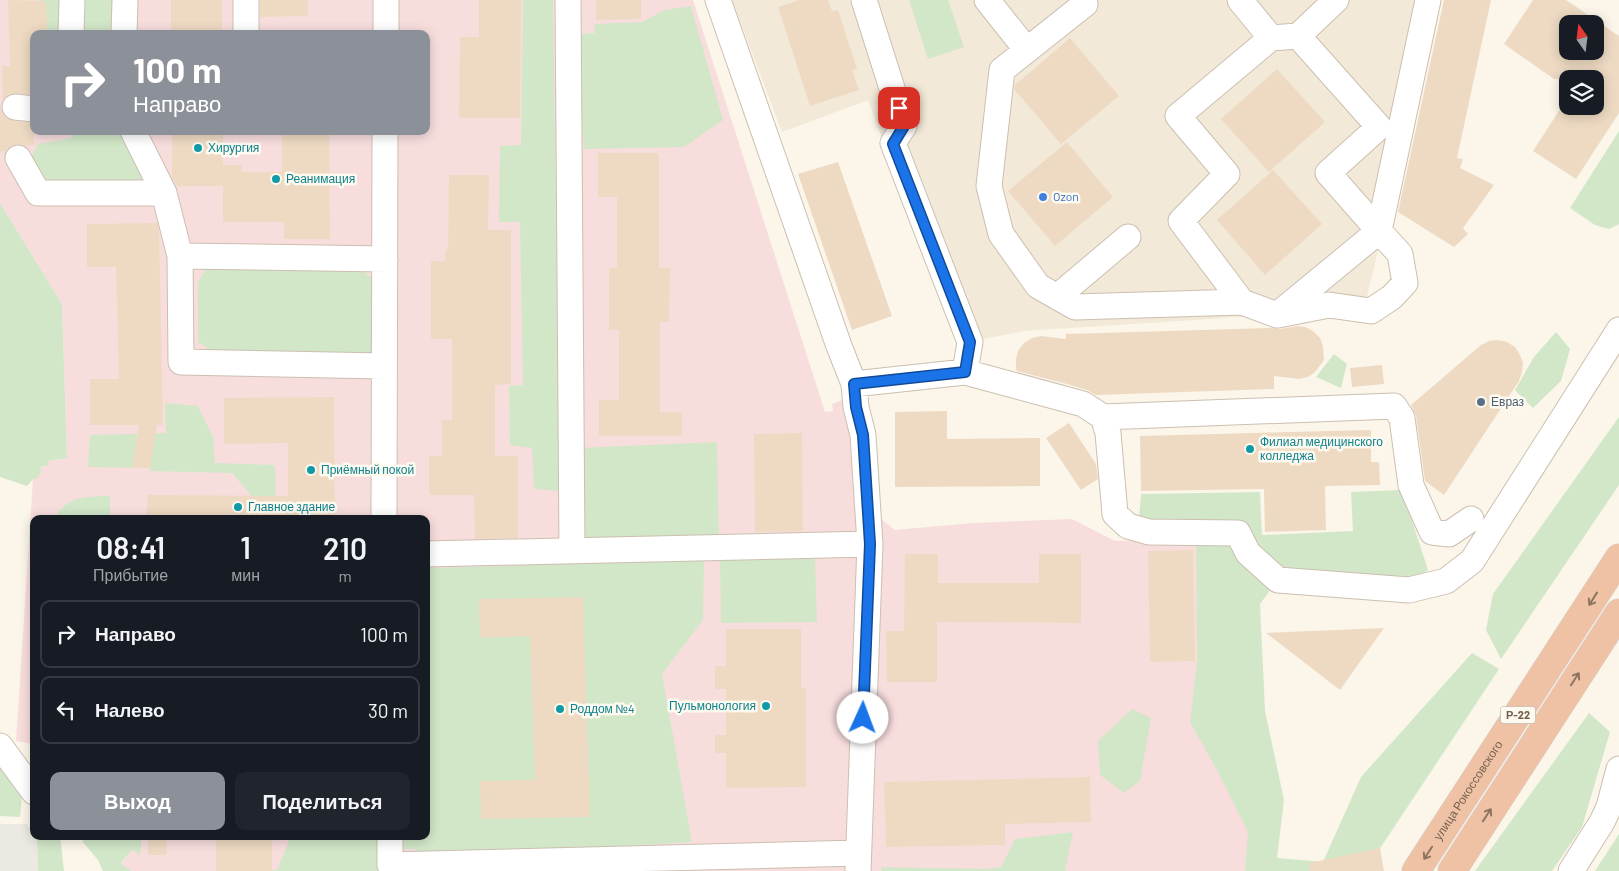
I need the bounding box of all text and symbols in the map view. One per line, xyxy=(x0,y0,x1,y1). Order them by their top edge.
north arrow xyxy=(1559,15,1604,60)
map controls xyxy=(1559,15,1604,115)
text: 100 m xyxy=(133,48,222,90)
icon: right xyxy=(50,50,115,115)
button: layers xyxy=(1559,70,1604,115)
pin xyxy=(878,87,920,129)
text: Направо xyxy=(133,90,221,116)
icon: arrive xyxy=(885,94,913,122)
place label: Хирургия xyxy=(208,140,259,155)
marker: Хирургия xyxy=(192,142,204,154)
place label: Реанимация xyxy=(286,171,355,186)
marker: Реанимация xyxy=(270,173,282,185)
place label: Ozon xyxy=(1053,189,1079,203)
marker: Ozon xyxy=(1037,191,1049,203)
place label: Евраз xyxy=(1491,394,1525,409)
marker: Евраз xyxy=(1475,396,1487,408)
place label: Филиал медицинского колледжа xyxy=(1260,434,1383,463)
marker: Филиал медицинского колледжа xyxy=(1244,443,1256,455)
place label: Приёмный покой xyxy=(321,462,414,477)
marker: Приёмный покой xyxy=(305,464,317,476)
place label: Главное здание xyxy=(248,499,335,514)
marker: Главное здание xyxy=(232,501,244,513)
text: 08:41 xyxy=(96,529,165,565)
text: 1 xyxy=(240,529,251,565)
text: 210 xyxy=(323,530,367,566)
text: Прибытие xyxy=(93,565,168,584)
text: мин xyxy=(231,565,260,584)
text: m xyxy=(338,566,352,585)
one-way arrow xyxy=(1588,592,1598,606)
icon: right xyxy=(52,620,80,648)
text: Направо xyxy=(95,622,176,645)
text: 100 m xyxy=(360,623,408,646)
one-way arrow xyxy=(1571,672,1581,686)
position arrow xyxy=(836,691,888,743)
icon: left xyxy=(52,696,80,724)
text: Налево xyxy=(95,698,165,721)
place label: Пульмонология xyxy=(669,698,756,713)
text: 30 m xyxy=(368,699,408,722)
marker: Пульмонология xyxy=(760,700,772,712)
place label: Роддом №4 xyxy=(570,701,635,716)
marker: Роддом №4 xyxy=(554,703,566,715)
road number: Р-22 xyxy=(1500,706,1536,724)
street label: улица Рокоссовского xyxy=(1430,737,1505,843)
button: Выход xyxy=(50,772,225,830)
button: Поделиться xyxy=(235,772,410,830)
one-way arrow xyxy=(1483,809,1493,823)
one-way arrow xyxy=(1422,845,1432,859)

